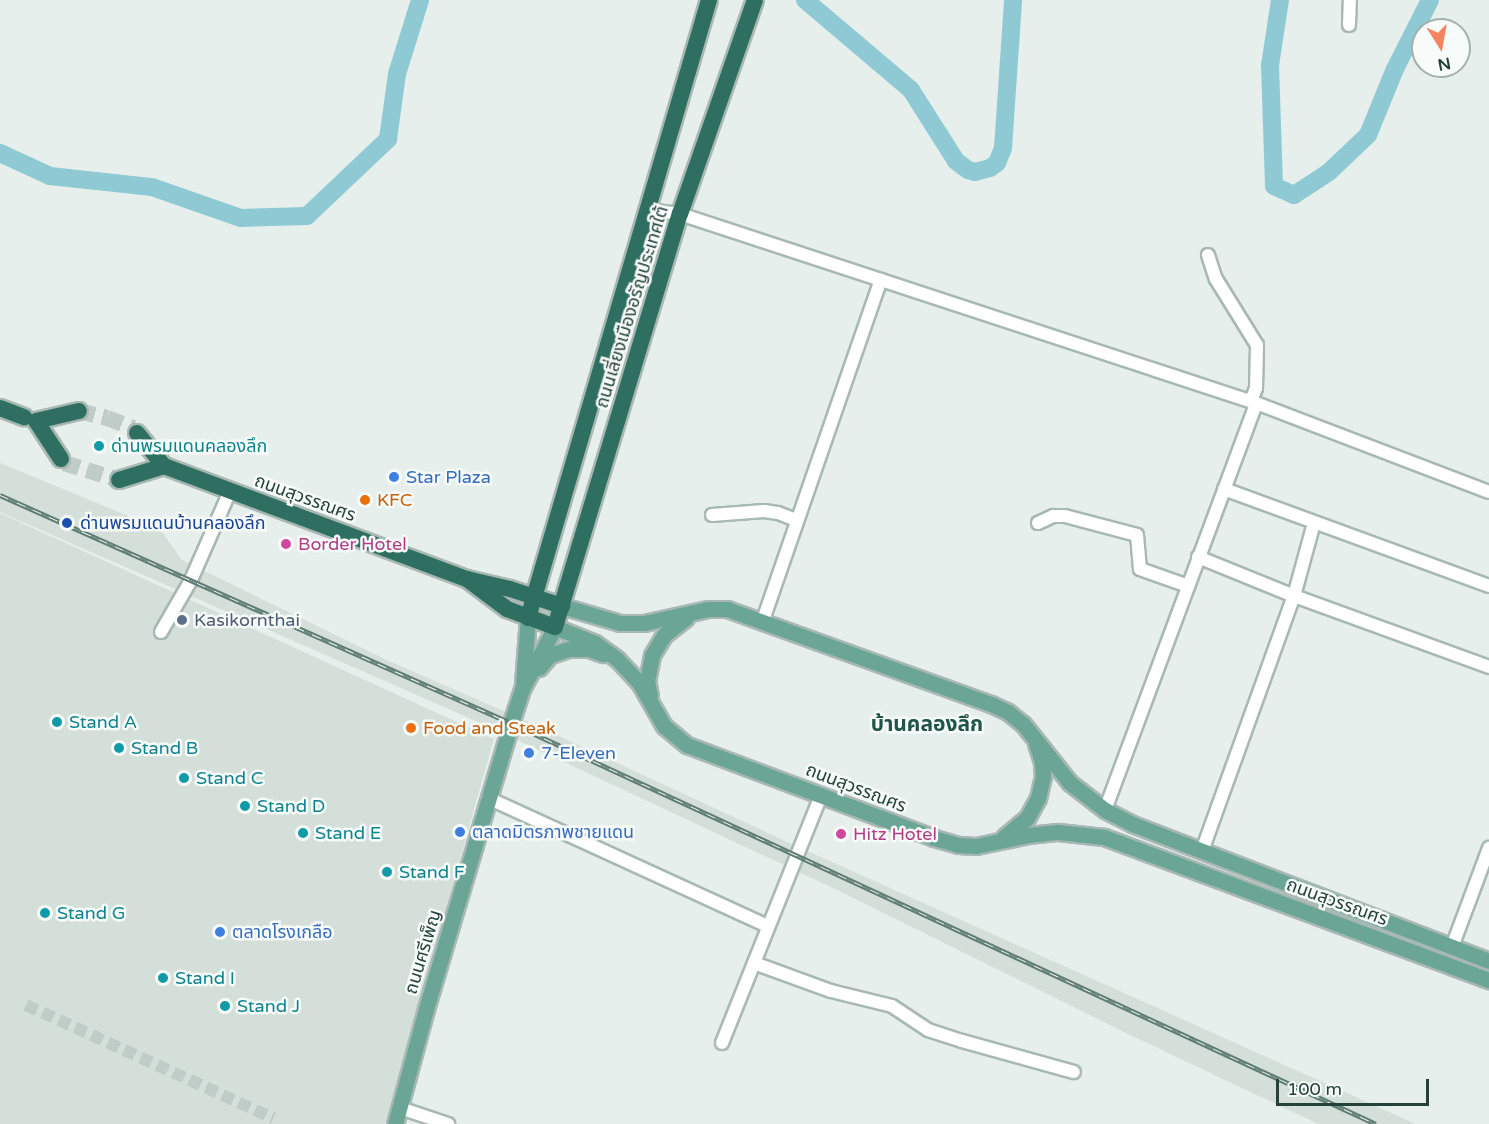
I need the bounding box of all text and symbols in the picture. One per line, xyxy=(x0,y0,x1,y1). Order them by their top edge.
north arrow xyxy=(1411,18,1471,78)
text: N xyxy=(1436,53,1452,75)
street label: ถนนเลี่ยงเมืองอรัญประเทศใต้ xyxy=(591,203,673,411)
place label: ด่านพรมแดนคลองลึก xyxy=(111,435,267,457)
marker: ด่านพรมแดนคลองลึก xyxy=(92,439,106,453)
place label: Star Plaza xyxy=(406,466,491,488)
street label: ถนนสุวรรณศร xyxy=(251,470,359,526)
marker: Star Plaza xyxy=(387,470,401,484)
place label: KFC xyxy=(377,489,412,511)
marker: KFC xyxy=(358,493,372,507)
place label: ด่านพรมแดนบ้านคลองลึก xyxy=(80,512,266,534)
marker: ด่านพรมแดนบ้านคลองลึก xyxy=(58,514,76,532)
place label: Border Hotel xyxy=(298,533,407,555)
marker: Border Hotel xyxy=(279,537,293,551)
place label: Kasikornthai xyxy=(194,609,300,631)
marker: Kasikornthai xyxy=(175,613,189,627)
place label: Stand A xyxy=(69,711,137,733)
district label: บ้านคลองลึก xyxy=(871,712,983,738)
marker: Stand A xyxy=(50,715,64,729)
place label: Food and Steak xyxy=(423,717,556,739)
marker: Food and Steak xyxy=(404,721,418,735)
place label: Stand B xyxy=(131,737,198,759)
marker: Stand B xyxy=(112,741,126,755)
place label: 7-Eleven xyxy=(541,742,616,764)
marker: 7-Eleven xyxy=(522,746,536,760)
street label: ถนนสุวรรณศร xyxy=(803,759,909,817)
place label: Stand C xyxy=(196,767,263,789)
marker: Stand C xyxy=(177,771,191,785)
place label: Stand D xyxy=(257,795,325,817)
marker: Stand D xyxy=(238,799,252,813)
place label: ตลาดมิตรภาพชายแดน xyxy=(472,821,634,843)
place label: Stand E xyxy=(315,822,381,844)
place label: Hitz Hotel xyxy=(853,823,937,845)
marker: ตลาดมิตรภาพชายแดน xyxy=(453,825,467,839)
marker: Stand E xyxy=(296,826,310,840)
marker: Hitz Hotel xyxy=(834,827,848,841)
place label: Stand F xyxy=(399,861,465,883)
marker: Stand F xyxy=(380,865,394,879)
street label: ถนนสุวรรณศร xyxy=(1283,874,1391,930)
place label: Stand G xyxy=(57,902,125,924)
marker: Stand G xyxy=(38,906,52,920)
street label: ถนนศรีเพ็ญ xyxy=(400,907,446,997)
place label: ตลาดโรงเกลือ xyxy=(232,921,333,943)
marker: ตลาดโรงเกลือ xyxy=(213,925,227,939)
place label: Stand I xyxy=(175,967,235,989)
marker: Stand I xyxy=(156,971,170,985)
place label: Stand J xyxy=(237,995,300,1017)
marker: Stand J xyxy=(218,999,232,1013)
scale bar xyxy=(1279,1067,1432,1105)
text: 100 m xyxy=(1287,1078,1342,1100)

